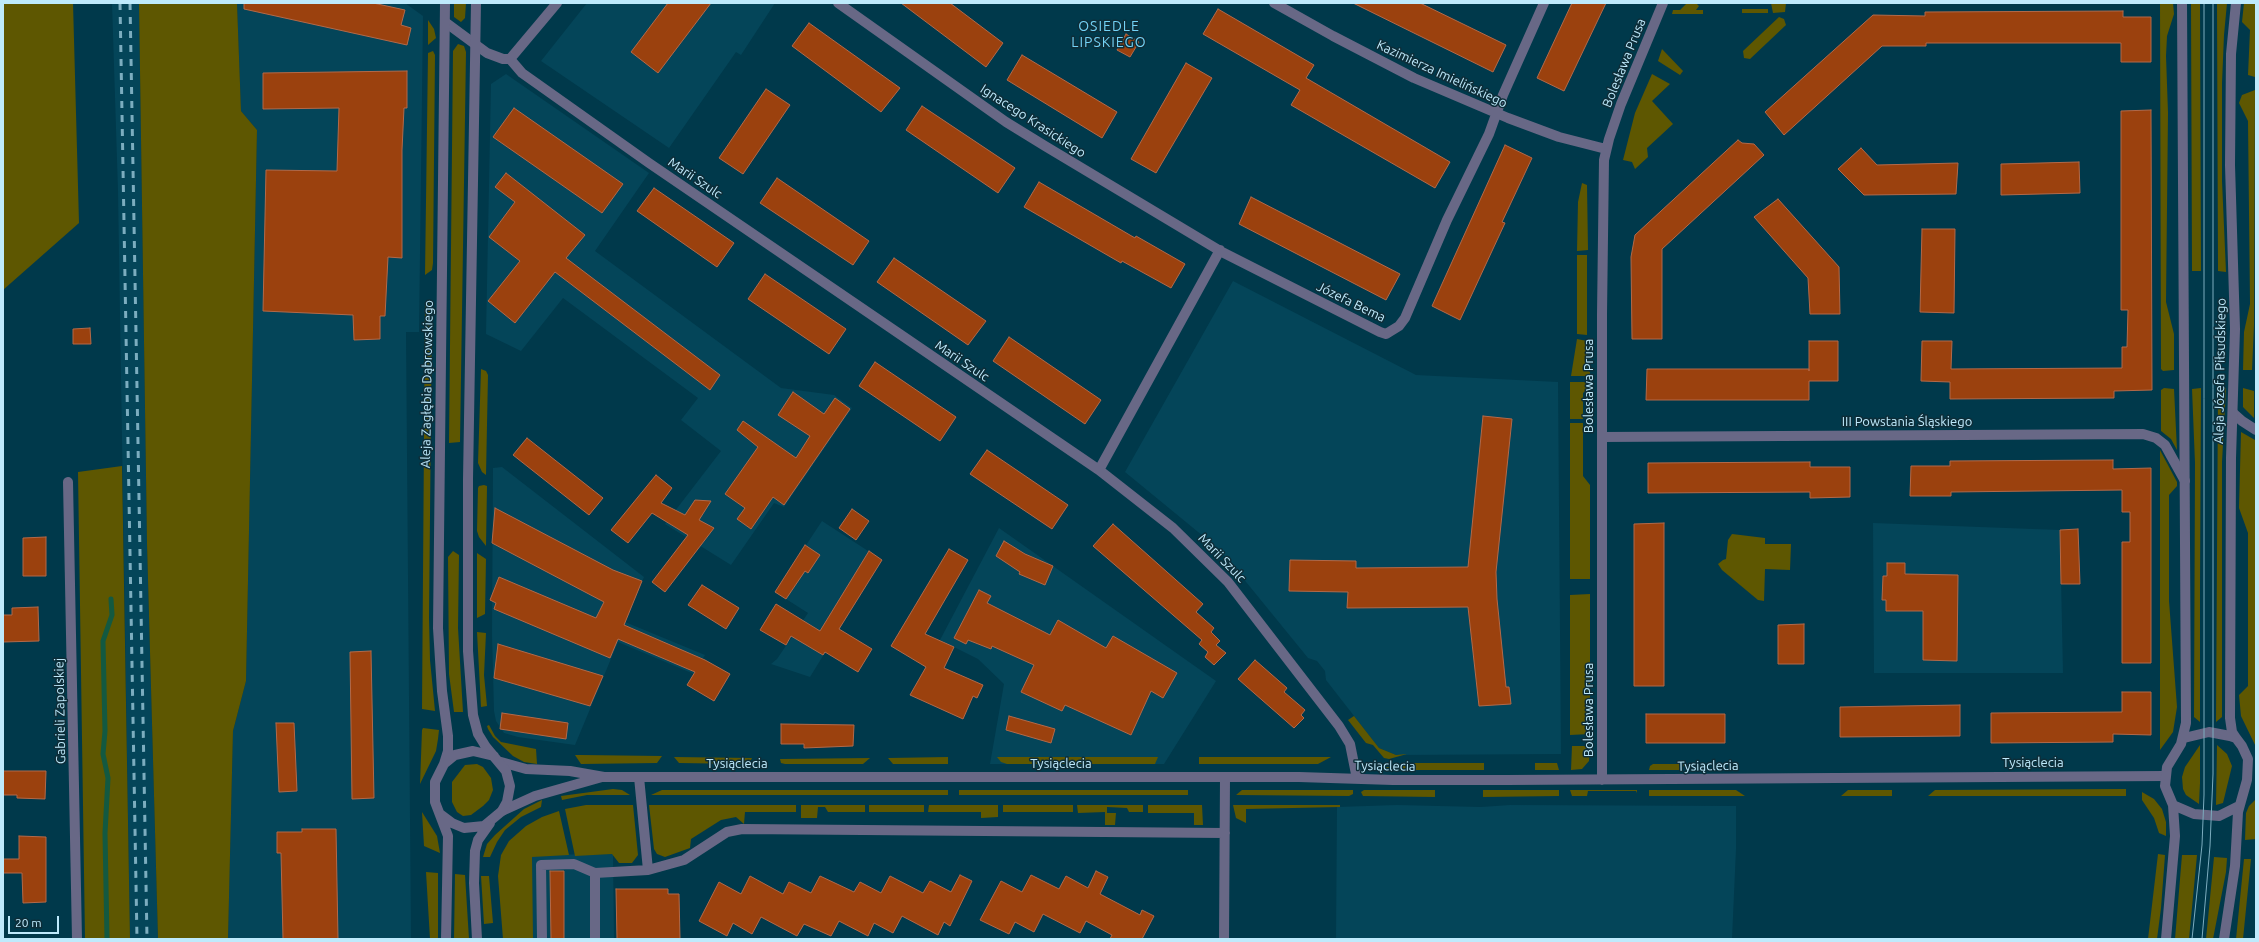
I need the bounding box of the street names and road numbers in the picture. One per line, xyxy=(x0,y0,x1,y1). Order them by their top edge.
street label: Bolesława Prusa xyxy=(1599,16,1649,110)
street label: Kazimierza Imielińskiego xyxy=(1374,37,1510,111)
street label: Ignacego Krasickiego xyxy=(977,81,1089,161)
street label: Marii Szulc xyxy=(665,154,725,202)
street label: Józefa Bema xyxy=(1314,279,1388,325)
street label: Aleja Józefa Piłsudskiego xyxy=(2211,298,2229,444)
street label: Aleja Zagłębia Dąbrowskiego xyxy=(418,300,436,468)
street label: Marii Szulc xyxy=(932,337,992,385)
street label: Bolesława Prusa xyxy=(1581,339,1597,433)
street label: III Powstania Śląskiego xyxy=(1842,414,1972,430)
street label: Marii Szulc xyxy=(1195,530,1249,586)
street label: Gabrieli Zapolskiej xyxy=(51,658,69,764)
street label: Bolesława Prusa xyxy=(1581,663,1597,757)
street label: Tysiąclecia xyxy=(2002,755,2064,771)
street label: Tysiąclecia xyxy=(706,756,768,772)
street label: Tysiąclecia xyxy=(1030,756,1092,772)
street label: Tysiąclecia xyxy=(1354,758,1416,774)
street label: Tysiąclecia xyxy=(1677,758,1739,774)

